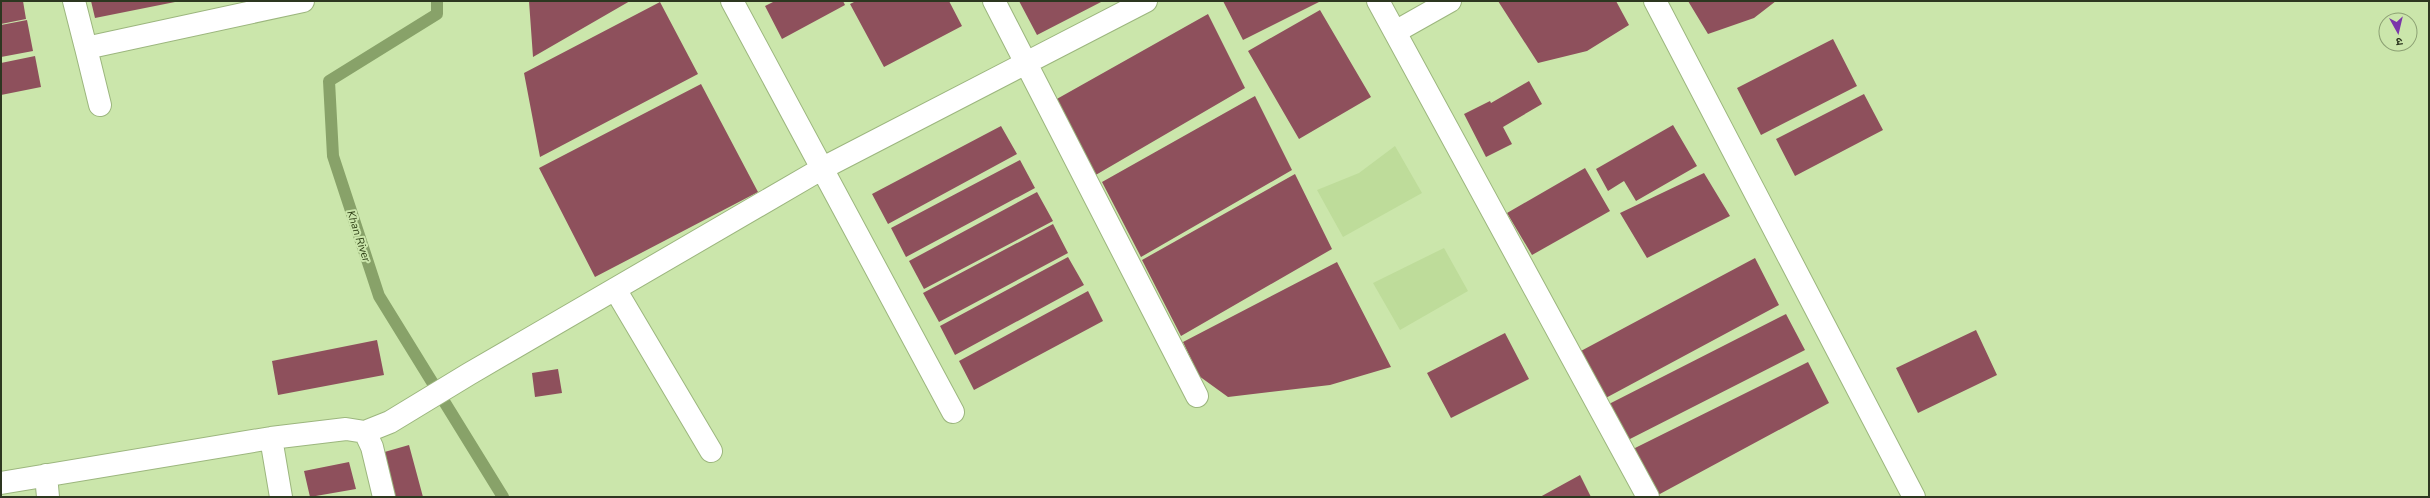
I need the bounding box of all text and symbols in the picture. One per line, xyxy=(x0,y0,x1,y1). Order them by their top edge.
north arrow xyxy=(2378,12,2418,52)
text: उ xyxy=(2395,34,2404,49)
water label: Khan River xyxy=(343,208,374,265)

